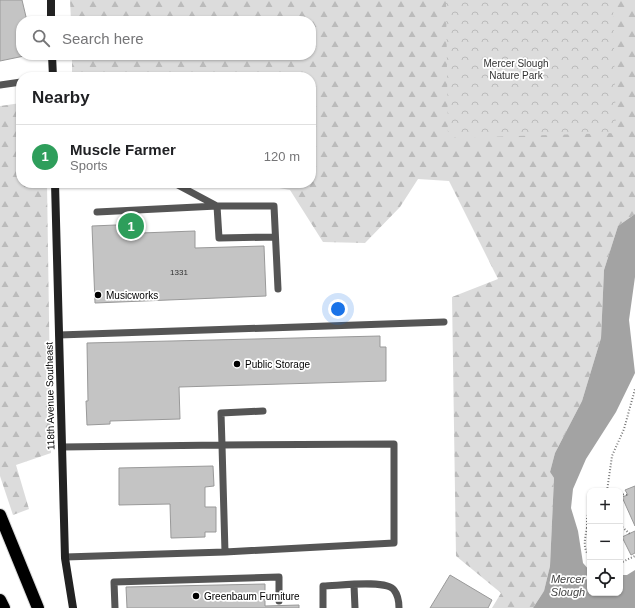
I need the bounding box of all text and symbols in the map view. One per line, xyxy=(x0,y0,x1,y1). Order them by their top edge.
search box xyxy=(16,16,316,60)
icon: search xyxy=(30,27,52,49)
text: Search here xyxy=(62,30,144,47)
park label: Mercer Slough Nature Park xyxy=(483,58,549,81)
text: Nearby xyxy=(32,88,90,107)
text: Muscle Farmer xyxy=(70,141,176,158)
text: 1 xyxy=(41,149,49,164)
text: 120 m xyxy=(264,149,300,164)
text: Sports xyxy=(70,158,108,173)
pin: 1 xyxy=(118,211,144,241)
house number: 1331 xyxy=(170,268,188,277)
marker: Musicworks xyxy=(93,290,103,300)
place label: Musicworks xyxy=(106,290,158,301)
your location xyxy=(328,299,348,319)
street label: 118th Avenue Southeast xyxy=(44,342,56,450)
marker: Public Storage xyxy=(232,359,242,369)
place label: Public Storage xyxy=(245,359,310,370)
map controls xyxy=(587,488,623,596)
button: + xyxy=(587,488,623,524)
button: − xyxy=(587,524,623,560)
button: locate xyxy=(587,560,623,596)
water label: Mercer Slough xyxy=(551,573,586,598)
marker: Greenbaum Furniture xyxy=(191,591,201,601)
place label: Greenbaum Furniture xyxy=(204,591,300,602)

